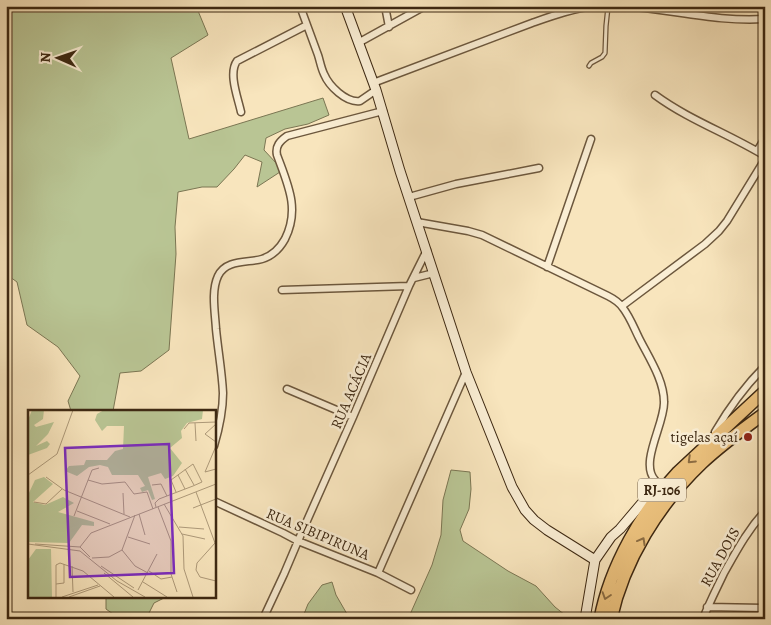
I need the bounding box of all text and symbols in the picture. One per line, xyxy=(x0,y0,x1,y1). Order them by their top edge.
north arrow xyxy=(32,32,82,82)
text: N xyxy=(36,52,55,63)
street label: RUA ACÁCIA xyxy=(326,350,376,432)
inset map xyxy=(28,410,215,598)
place label: tigelas açaí xyxy=(671,427,738,447)
marker: tigelas açaí xyxy=(742,431,754,443)
one-way arrow xyxy=(687,454,696,463)
road number: RJ-106 xyxy=(638,478,686,502)
street label: RUA SIBIPIRUNA xyxy=(263,503,373,565)
street label: RUA DOIS xyxy=(696,524,744,590)
one-way arrow xyxy=(636,538,646,547)
one-way arrow xyxy=(602,592,612,600)

